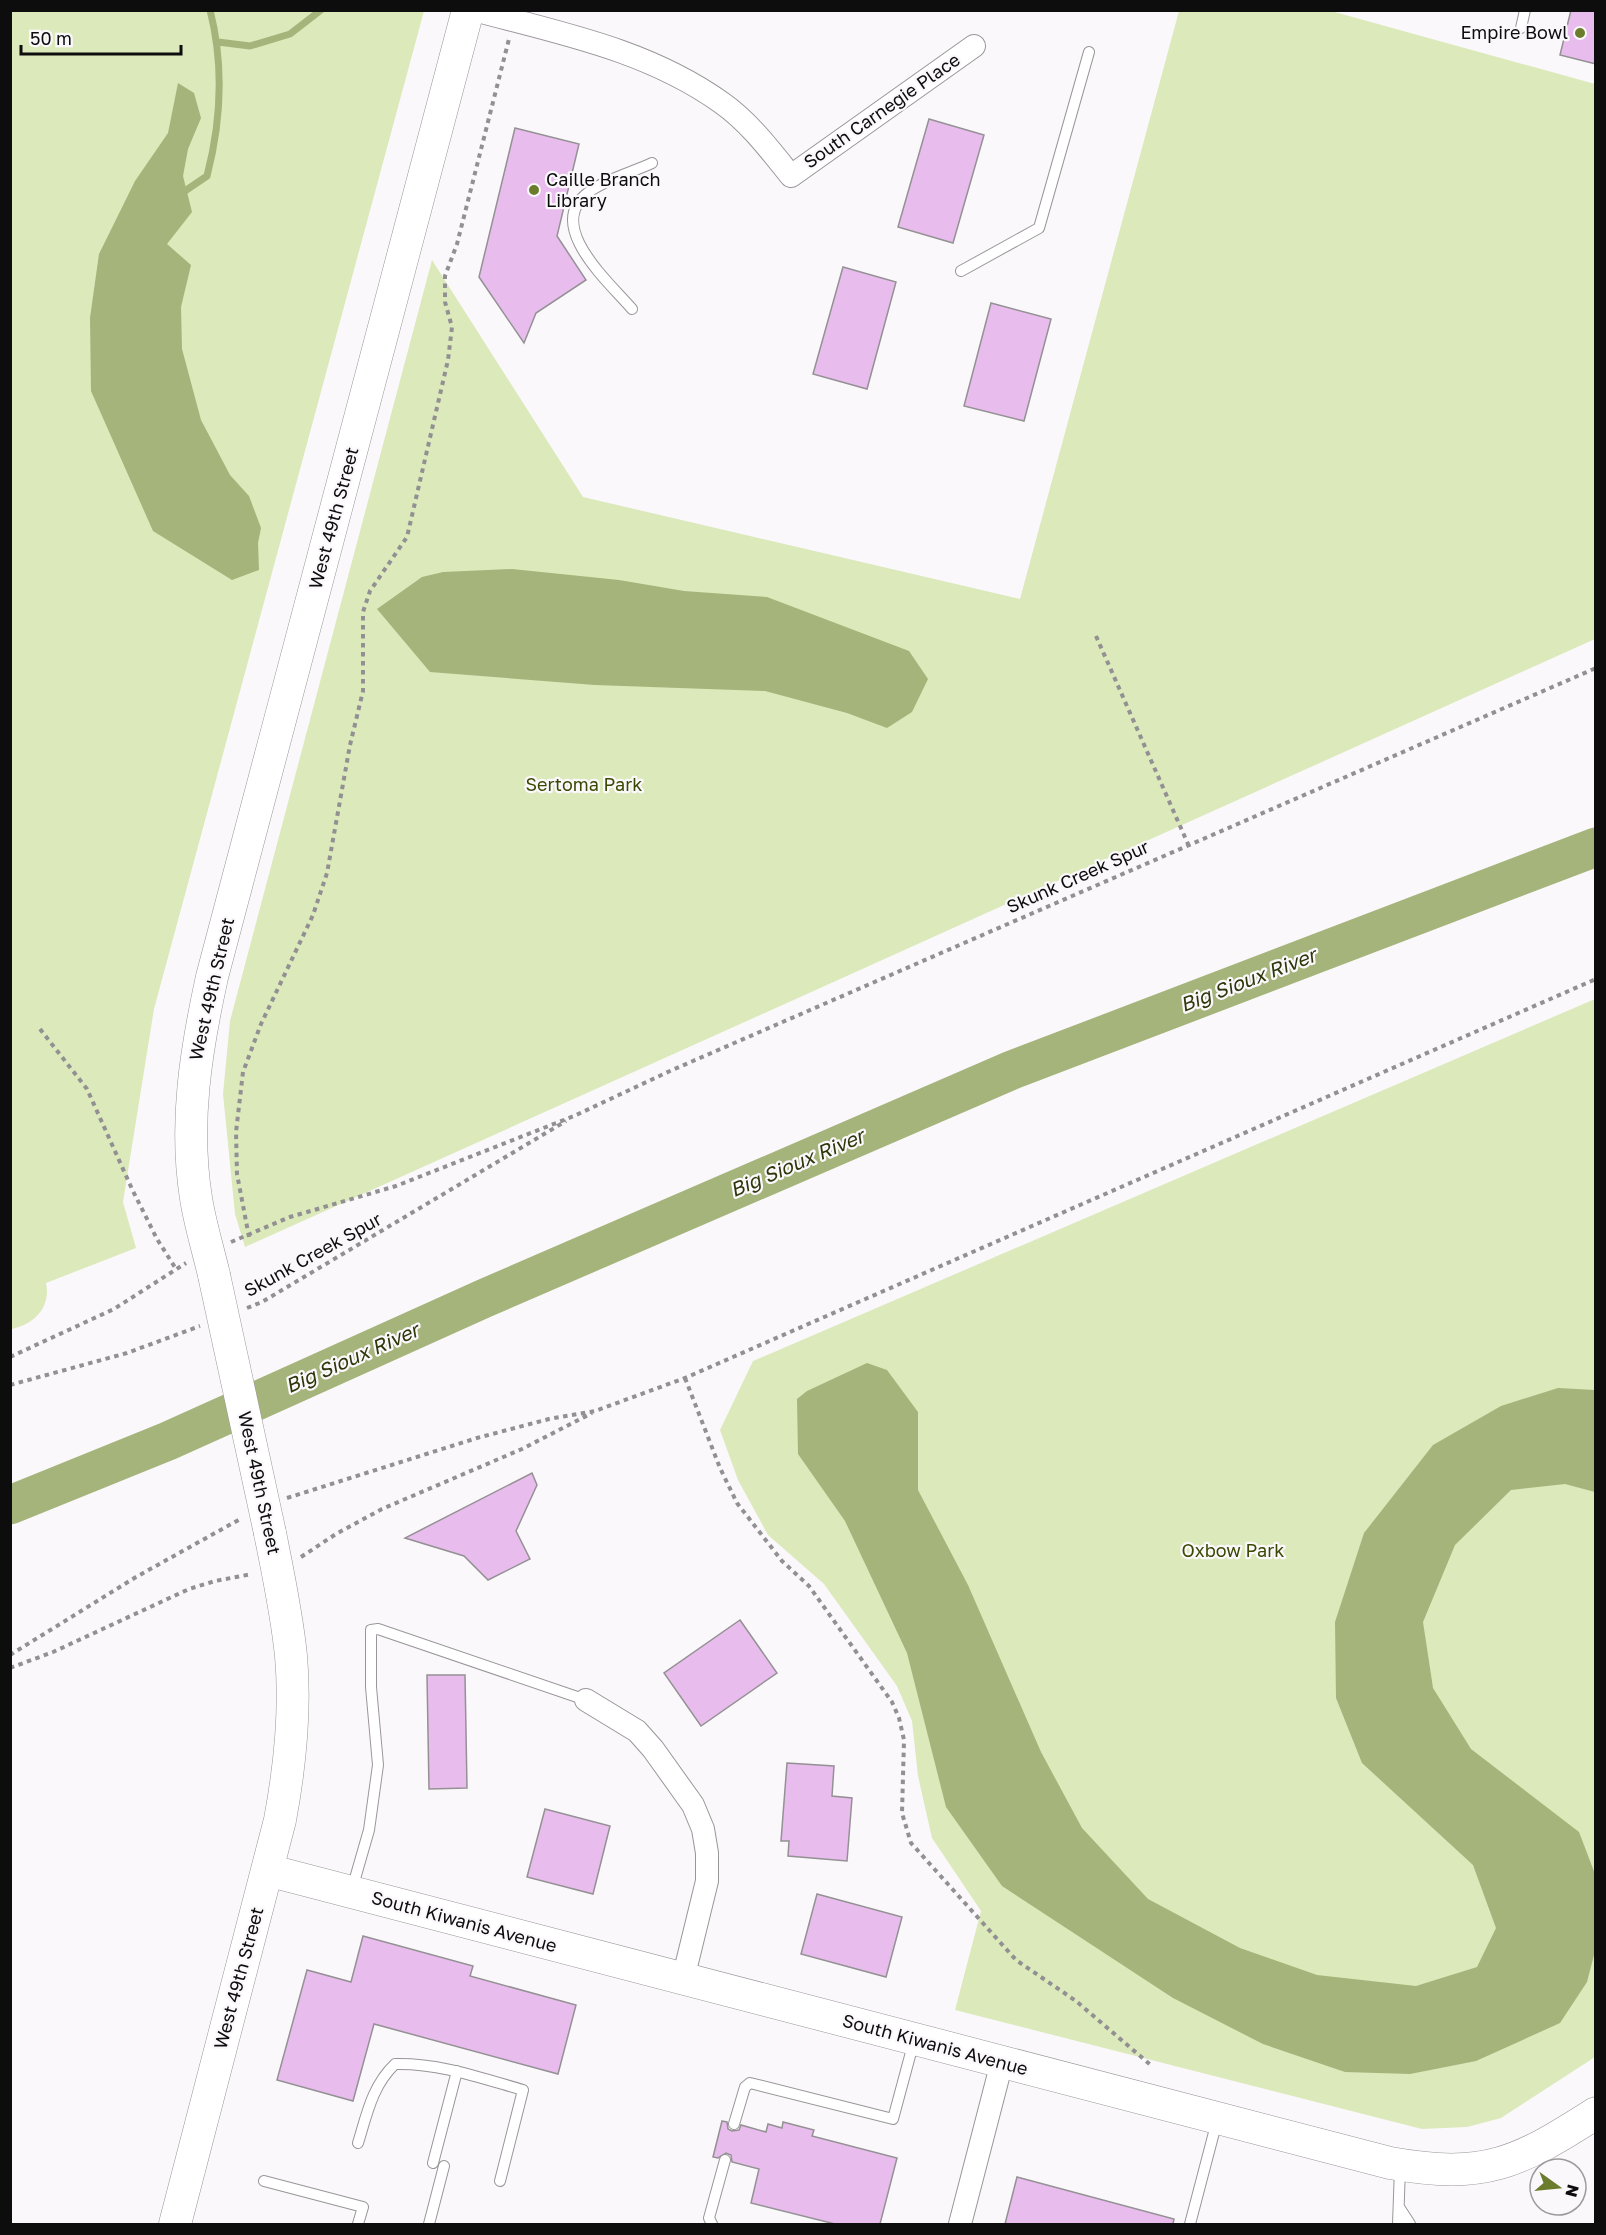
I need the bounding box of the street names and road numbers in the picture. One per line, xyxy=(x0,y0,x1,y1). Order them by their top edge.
street label: South Carnegie Place xyxy=(799,48,964,172)
street label: West 49th Street xyxy=(303,444,363,591)
street label: Skunk Creek Spur xyxy=(1003,835,1152,917)
street label: West 49th Street xyxy=(184,915,238,1062)
street label: Skunk Creek Spur xyxy=(240,1207,385,1301)
street label: West 49th Street xyxy=(234,1409,286,1557)
street label: South Kiwanis Avenue xyxy=(369,1886,559,1956)
street label: West 49th Street xyxy=(208,1904,268,2051)
street label: South Kiwanis Avenue xyxy=(840,2009,1030,2079)

